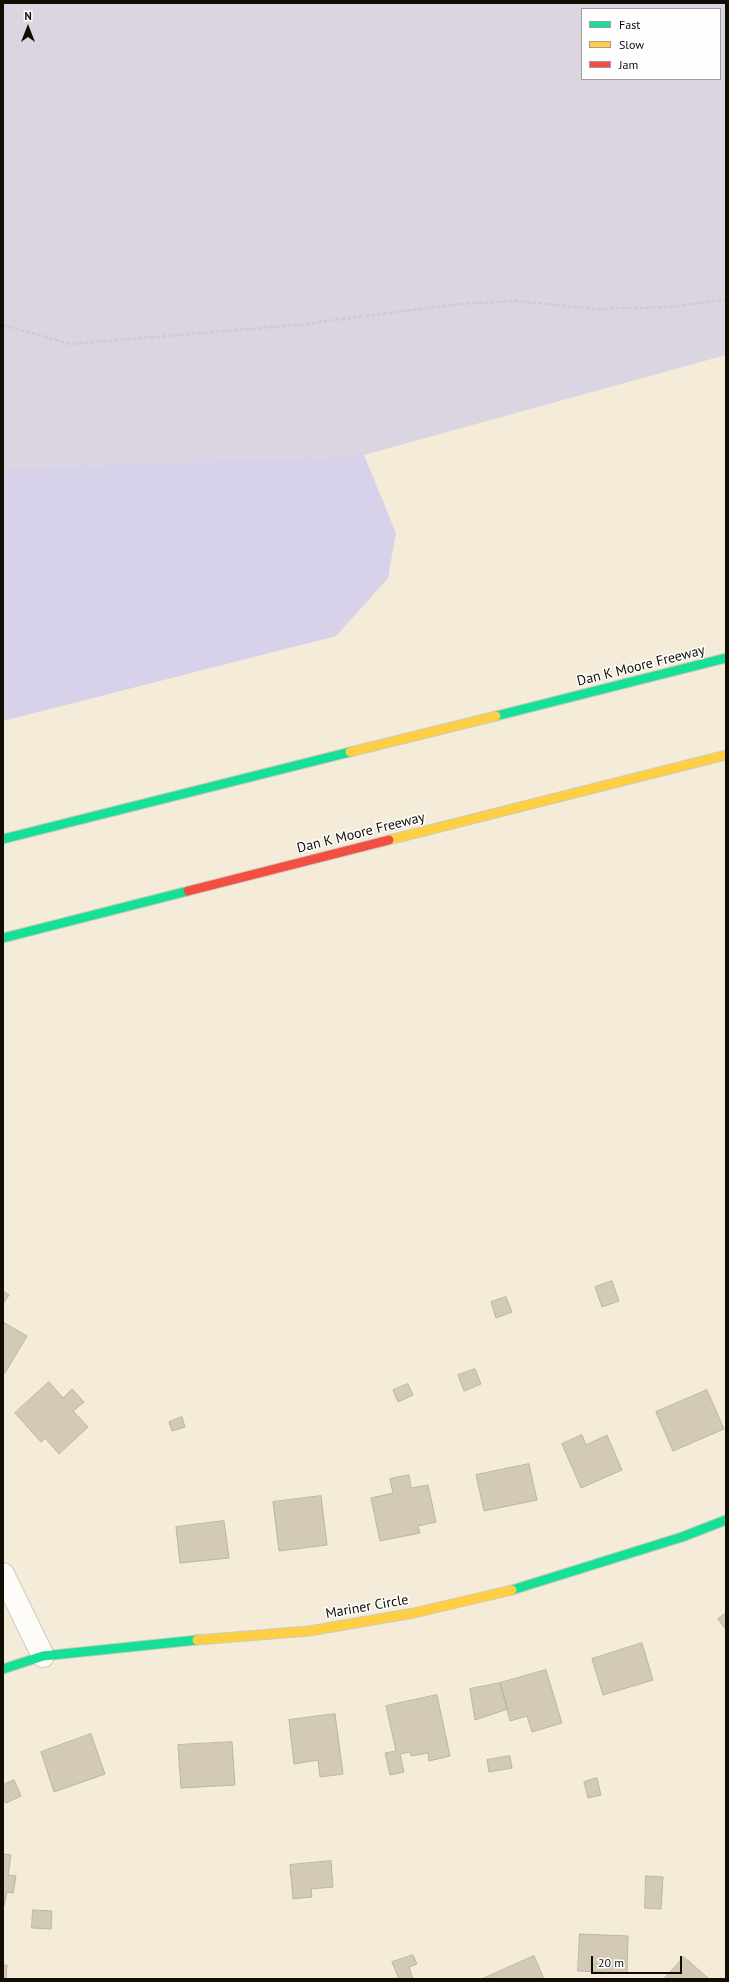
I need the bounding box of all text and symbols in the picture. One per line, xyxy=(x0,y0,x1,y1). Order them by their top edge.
north arrow xyxy=(8,8,48,48)
legend xyxy=(581,8,721,80)
text: N xyxy=(24,9,32,23)
text: Fast xyxy=(619,17,640,32)
text: Slow xyxy=(619,37,644,52)
text: Jam xyxy=(619,57,638,72)
street label: Dan K Moore Freeway xyxy=(575,642,707,690)
street label: Dan K Moore Freeway xyxy=(295,809,427,857)
street label: Mariner Circle xyxy=(324,1591,410,1623)
scale bar xyxy=(593,1948,684,1974)
text: 20 m xyxy=(598,1955,624,1970)

